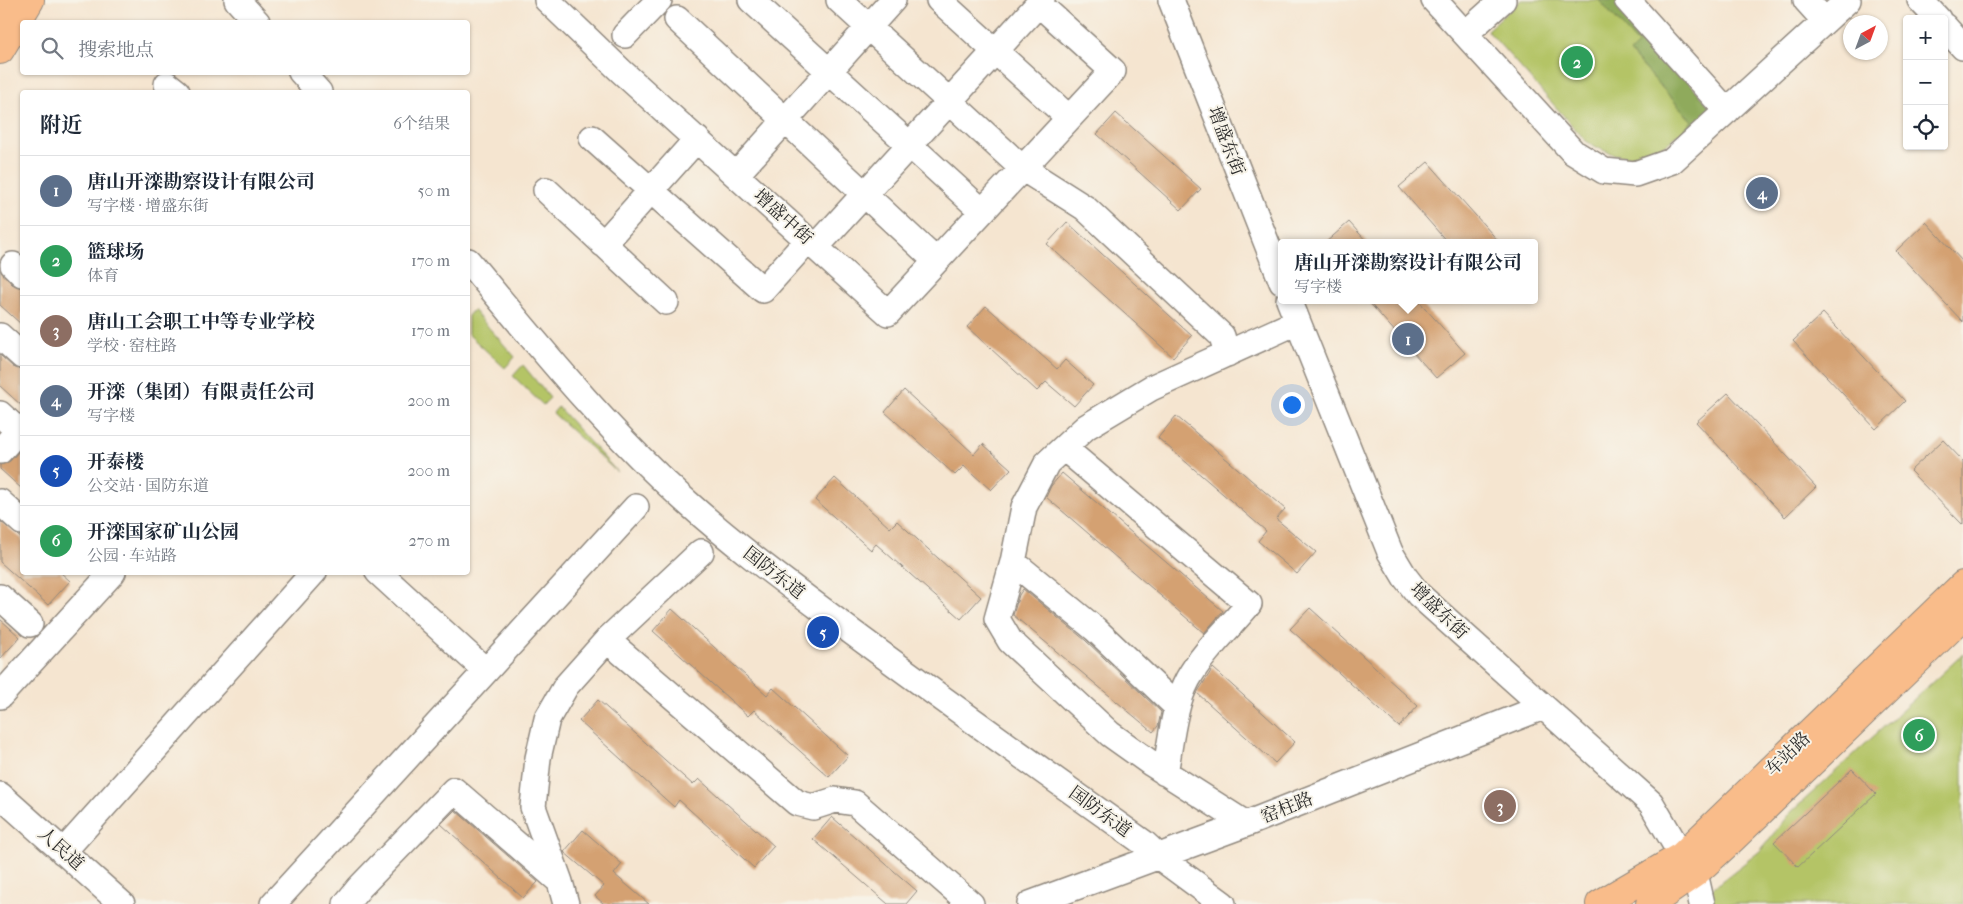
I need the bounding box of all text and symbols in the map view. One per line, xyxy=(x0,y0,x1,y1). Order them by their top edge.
north arrow xyxy=(1843,15,1888,60)
map controls xyxy=(1903,15,1948,150)
button: + xyxy=(1903,15,1948,60)
search box xyxy=(20,20,470,75)
icon: search xyxy=(38,34,66,62)
text: 搜索地点 xyxy=(78,39,154,61)
pin: 2 xyxy=(1561,43,1593,81)
button: − xyxy=(1903,60,1948,105)
street label: 增盛东街 xyxy=(1203,104,1249,178)
button: locate xyxy=(1903,105,1948,150)
text: 附近 xyxy=(40,113,82,137)
text: 6个结果 xyxy=(393,114,450,133)
text: 唐山开滦勘察设计有限公司 xyxy=(87,171,315,193)
pin: 4 xyxy=(1746,174,1778,212)
text: 1 xyxy=(53,181,59,200)
text: 50 m xyxy=(418,181,450,200)
street label: 增盛中街 xyxy=(749,185,817,249)
text: 写字楼 · 增盛东街 xyxy=(87,196,209,215)
popup xyxy=(1278,239,1538,304)
text: 篮球场 xyxy=(87,241,144,263)
text: 2 xyxy=(52,251,60,270)
text: 170 m xyxy=(411,251,450,270)
text: 唐山开滦勘察设计有限公司 xyxy=(1294,252,1522,274)
text: 体育 xyxy=(87,266,119,285)
text: 写字楼 xyxy=(1294,277,1342,296)
text: 唐山工会职工中等专业学校 xyxy=(87,311,315,333)
pin: 1 xyxy=(1392,320,1424,358)
text: 3 xyxy=(53,321,59,340)
text: 170 m xyxy=(411,321,450,340)
text: 学校 · 窑柱路 xyxy=(87,336,177,355)
text: 开滦（集团）有限责任公司 xyxy=(87,381,315,403)
text: 4 xyxy=(51,391,61,410)
text: 200 m xyxy=(407,391,450,410)
your location xyxy=(1279,392,1305,418)
text: 写字楼 xyxy=(87,406,135,425)
text: 开泰楼 xyxy=(87,451,144,473)
text: 5 xyxy=(53,461,59,480)
text: 200 m xyxy=(407,461,450,480)
text: 公交站 · 国防东道 xyxy=(87,476,209,495)
text: 开滦国家矿山公园 xyxy=(87,521,239,543)
text: 6 xyxy=(52,531,60,550)
text: 270 m xyxy=(409,531,450,550)
street label: 国防东道 xyxy=(739,543,809,603)
text: 公园 · 车站路 xyxy=(87,546,177,565)
street label: 增盛东街 xyxy=(1406,578,1472,644)
pin: 5 xyxy=(807,613,839,651)
pin: 6 xyxy=(1903,716,1935,754)
street label: 车站路 xyxy=(1761,728,1815,780)
street label: 国防东道 xyxy=(1065,782,1135,842)
pin: 3 xyxy=(1484,787,1516,825)
street label: 窑柱路 xyxy=(1258,788,1316,828)
street label: 人民道 xyxy=(34,823,88,875)

